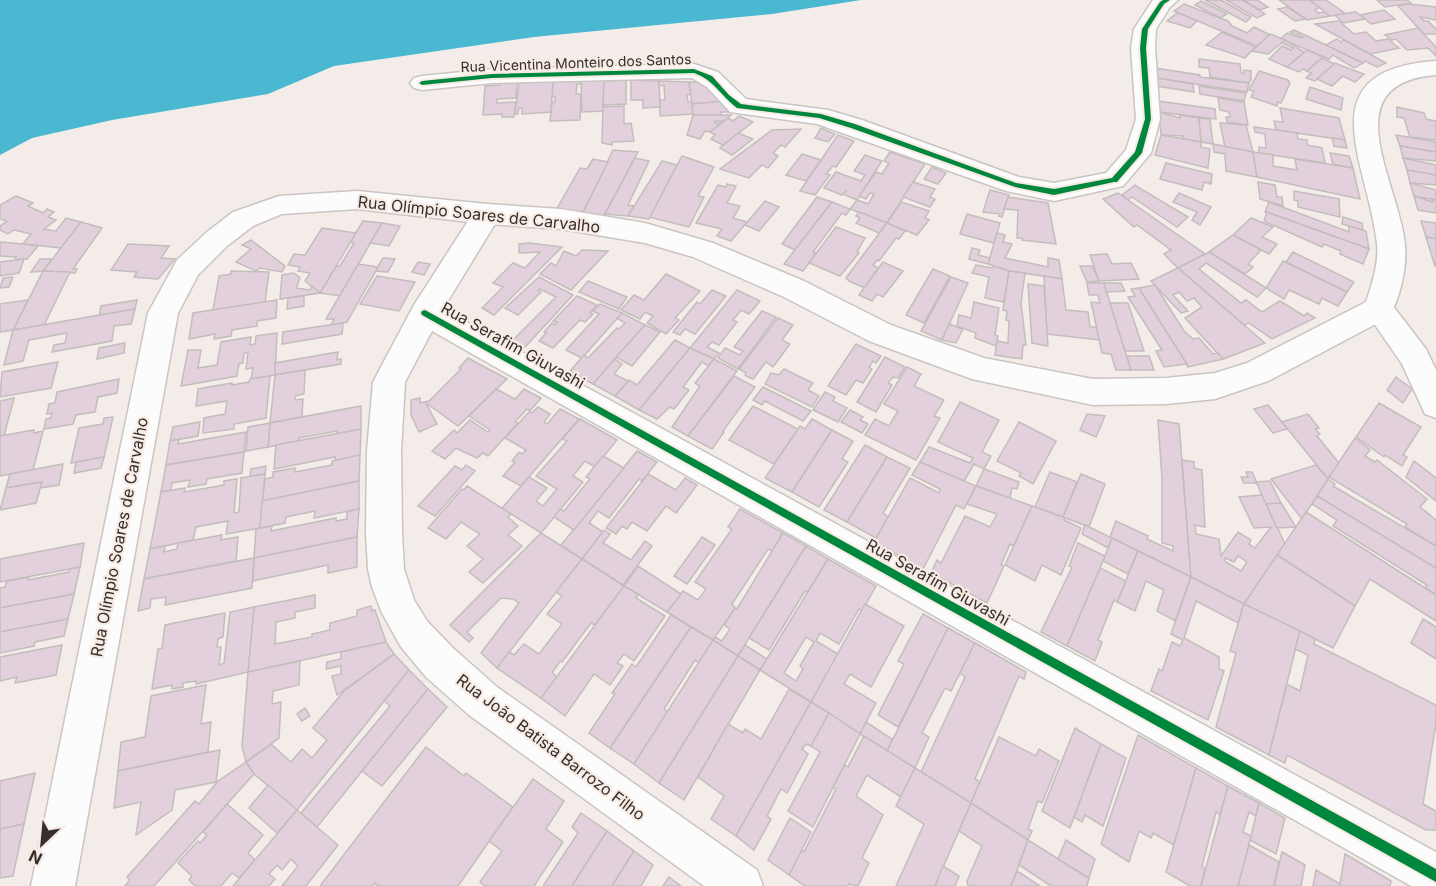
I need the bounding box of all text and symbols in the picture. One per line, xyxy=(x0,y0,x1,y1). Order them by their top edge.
street label: Rua Vicentina Monteiro dos Santos xyxy=(460,50,692,75)
street label: Rua Olímpio Soares de Carvalho xyxy=(357,191,601,237)
street label: Rua Serafim Giuvashi xyxy=(438,297,588,393)
street label: Rua Olímpio Soares de Carvalho xyxy=(86,416,152,658)
street label: Rua Serafim Giuvashi xyxy=(863,534,1013,630)
street label: Rua João Batista Barrozo Filho xyxy=(453,670,649,824)
north arrow xyxy=(12,814,72,874)
text: N xyxy=(26,846,45,869)

